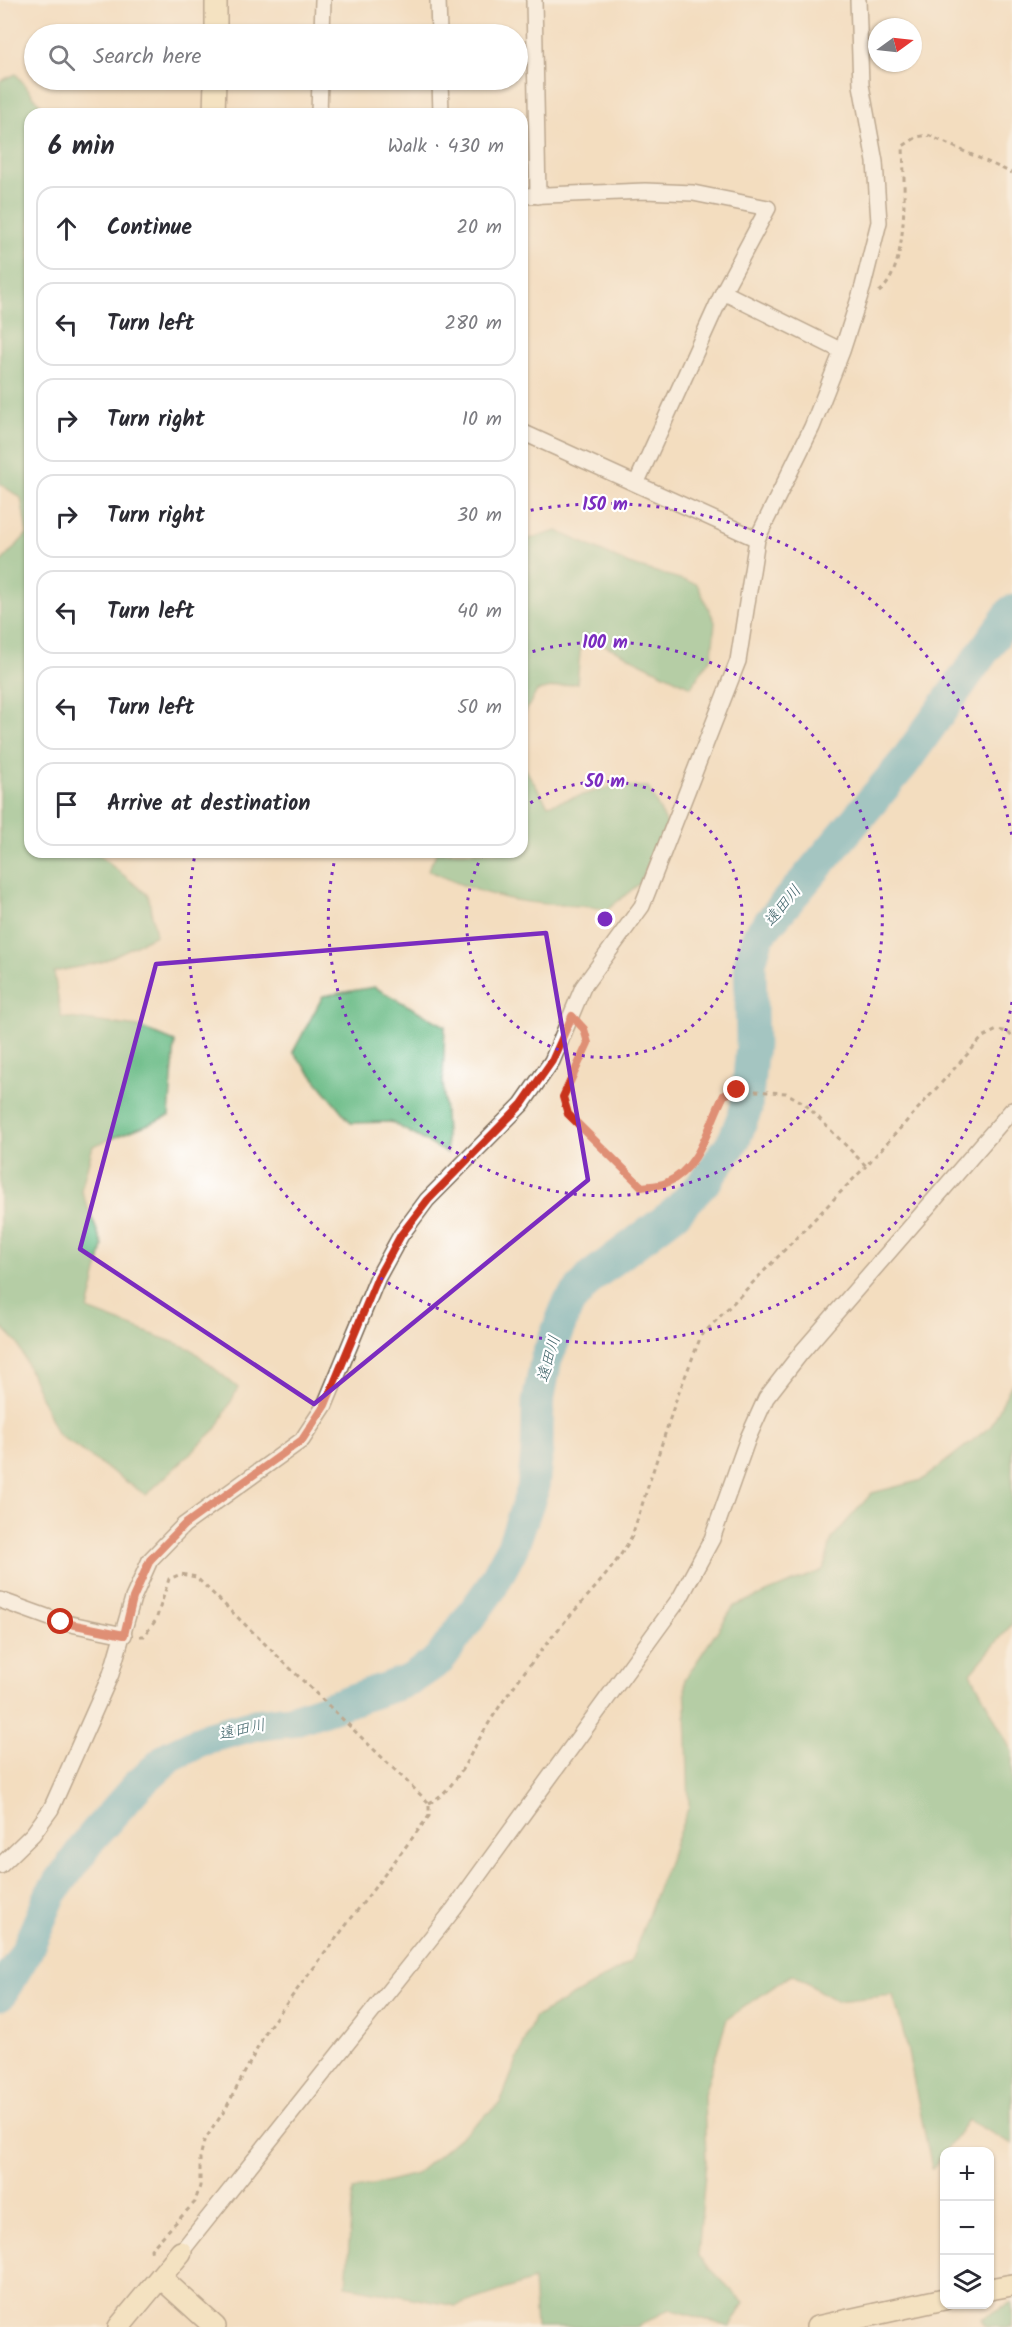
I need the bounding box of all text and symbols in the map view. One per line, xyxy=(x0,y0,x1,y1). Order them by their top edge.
north arrow xyxy=(868,18,922,72)
search box xyxy=(24,24,528,90)
text: Search here xyxy=(93,40,201,75)
icon: search xyxy=(45,41,78,74)
text: 6 min xyxy=(48,126,115,168)
text: Walk · 430 m xyxy=(388,131,504,163)
text: Continue xyxy=(107,211,192,246)
icon: ahead xyxy=(50,212,83,245)
text: 20 m xyxy=(456,212,502,244)
text: Turn left xyxy=(107,307,194,342)
icon: left xyxy=(50,308,83,341)
text: 280 m xyxy=(444,308,502,340)
text: Turn right xyxy=(107,403,205,438)
icon: right xyxy=(50,404,83,437)
text: 10 m xyxy=(462,404,502,436)
text: 150 m xyxy=(582,491,628,520)
text: Turn right xyxy=(107,499,205,534)
icon: right xyxy=(50,500,83,533)
text: 30 m xyxy=(457,500,502,532)
text: Turn left xyxy=(107,595,194,630)
icon: left xyxy=(50,596,83,629)
text: 40 m xyxy=(457,596,502,628)
text: 100 m xyxy=(582,629,628,658)
text: Turn left xyxy=(107,691,194,726)
icon: left xyxy=(50,692,83,725)
text: 50 m xyxy=(457,692,502,724)
text: 50 m xyxy=(584,768,625,797)
text: Arrive at destination xyxy=(107,787,310,822)
icon: arrive xyxy=(50,788,83,821)
water label: 遠田川 xyxy=(758,880,808,932)
centre of rings xyxy=(595,909,615,929)
route end xyxy=(723,1076,749,1102)
water label: 遠田川 xyxy=(530,1332,568,1386)
route start xyxy=(47,1608,73,1634)
water label: 遠田川 xyxy=(216,1713,268,1747)
map controls xyxy=(940,2147,994,2309)
button: + xyxy=(940,2147,994,2201)
button: − xyxy=(940,2201,994,2255)
button: layers xyxy=(940,2255,994,2309)

